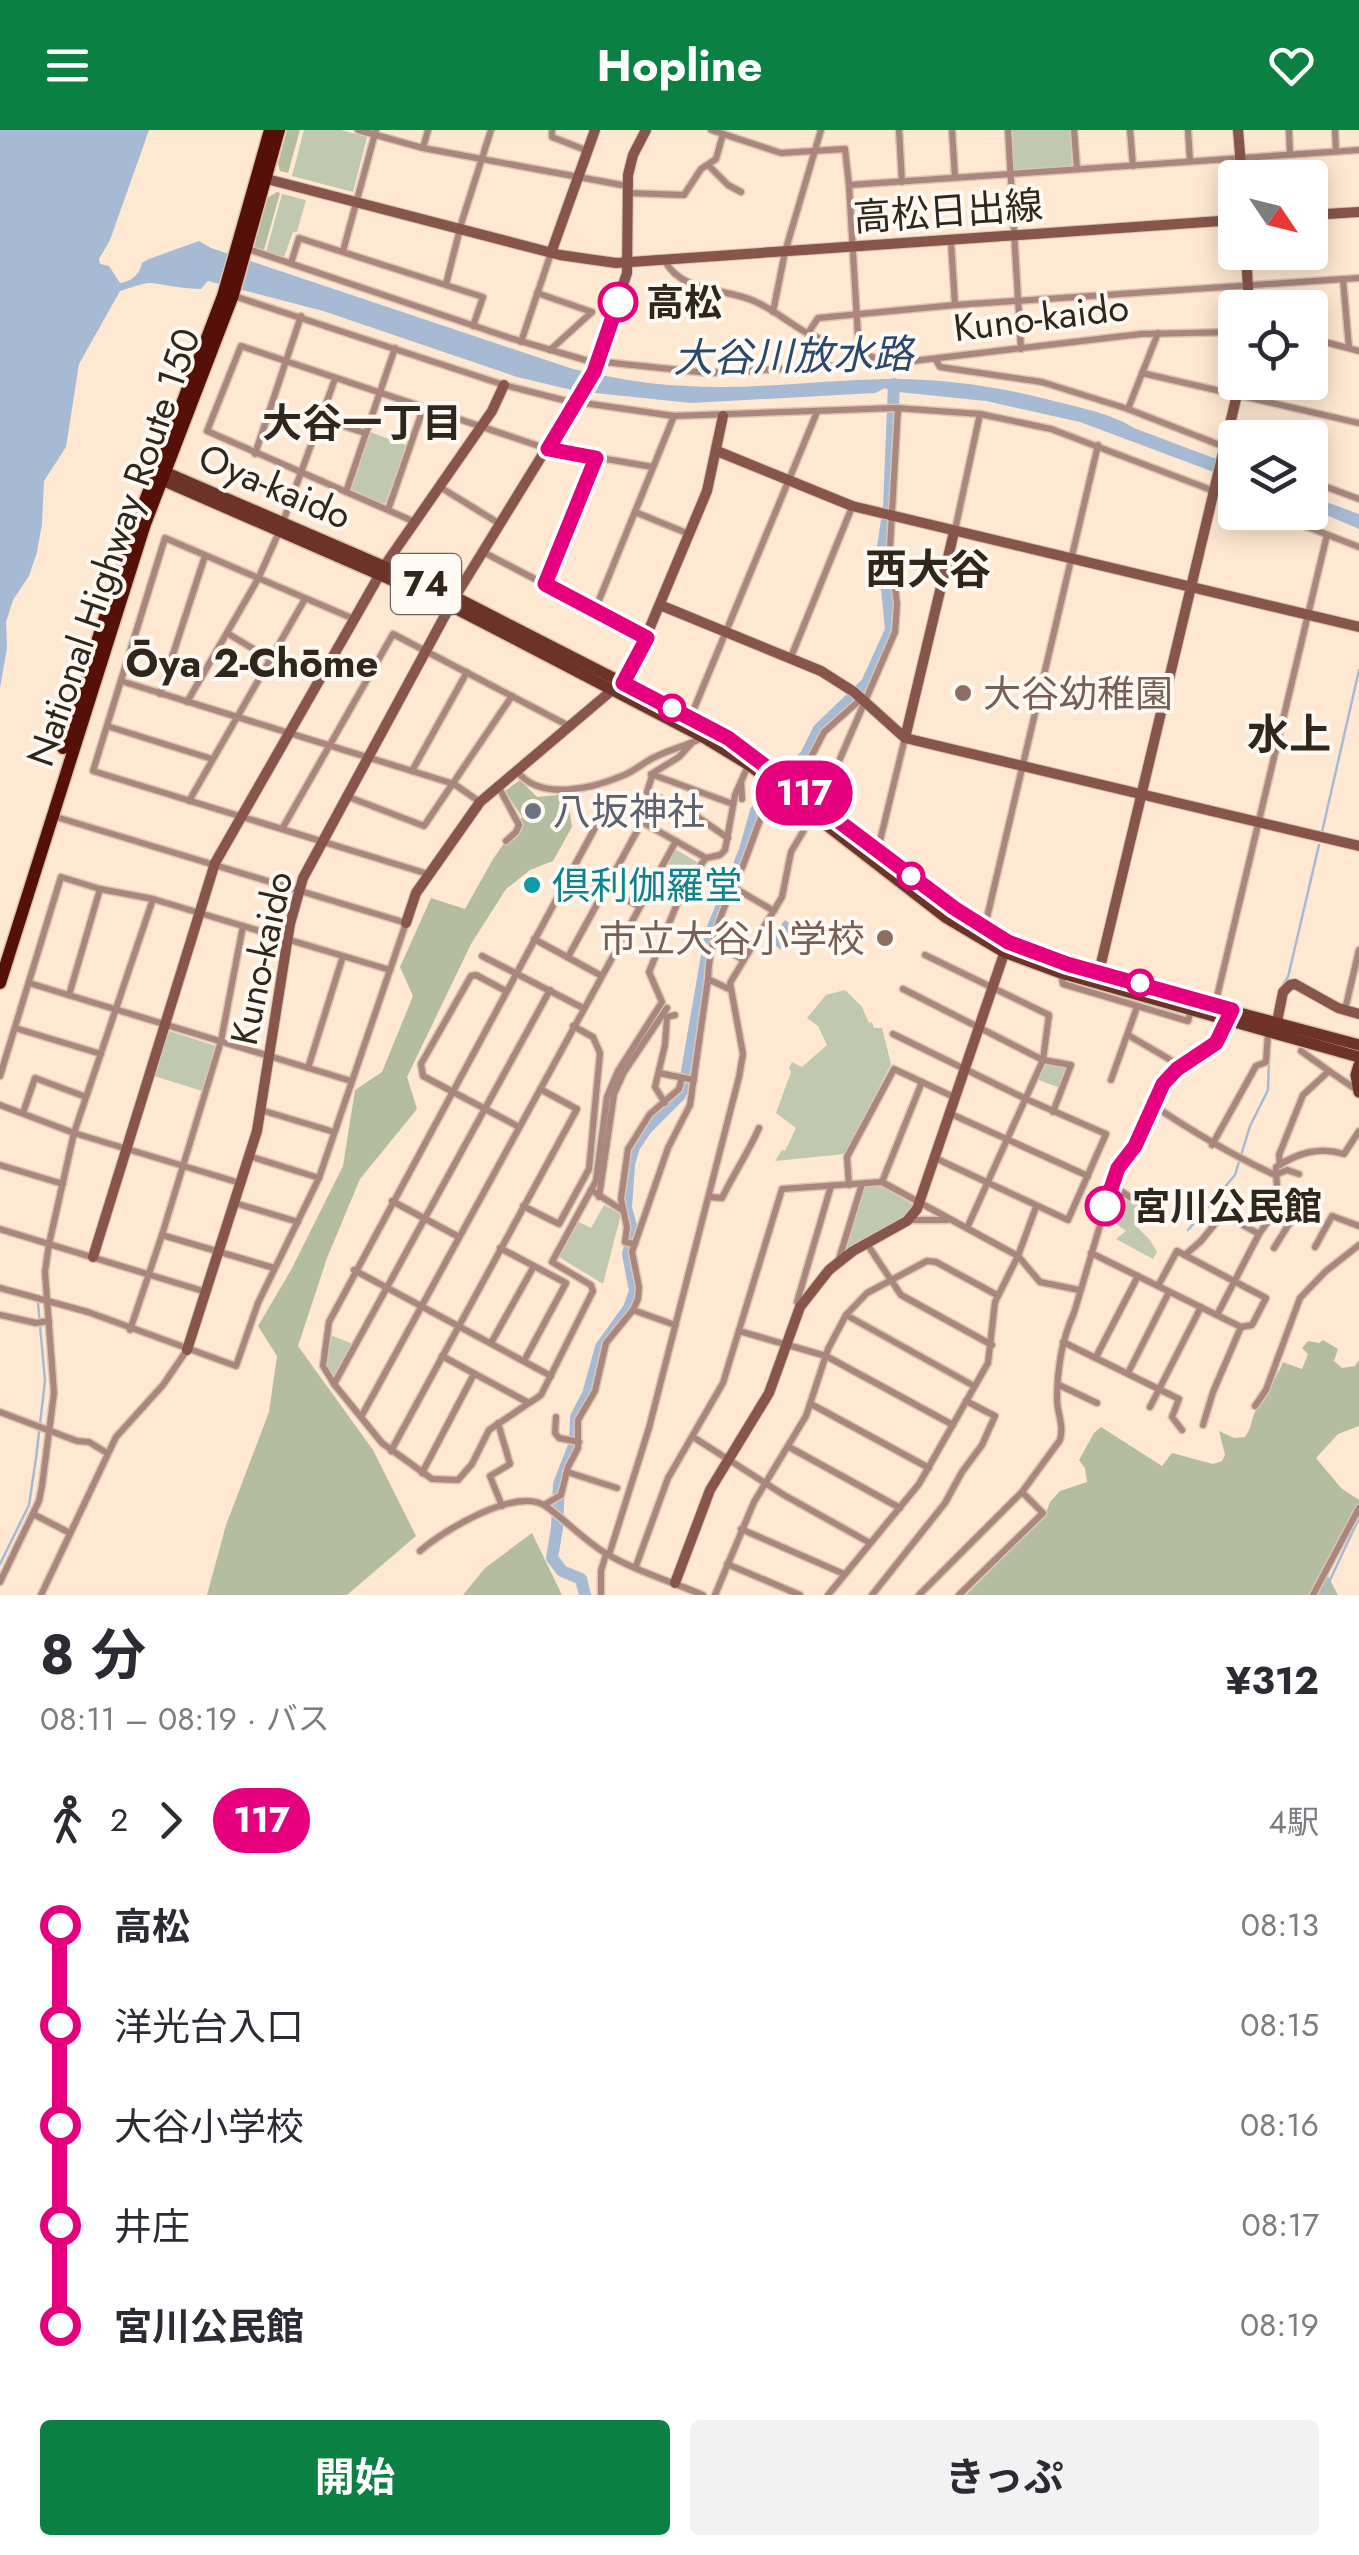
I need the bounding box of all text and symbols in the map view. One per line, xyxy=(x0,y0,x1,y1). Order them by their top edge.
text: Hopline xyxy=(597,33,762,98)
icon: menu xyxy=(40,38,95,93)
icon: heart xyxy=(1264,38,1319,93)
north arrow xyxy=(1218,160,1328,270)
map controls xyxy=(1218,160,1328,530)
street label: 高松日出線 xyxy=(851,177,1045,245)
place label: 高松 xyxy=(646,275,722,330)
street label: Kuno-kaido xyxy=(950,279,1132,355)
marker: 高松 xyxy=(599,283,637,321)
button: locate xyxy=(1218,290,1328,400)
street label: National Highway Route 150 xyxy=(12,321,214,773)
water label: 大谷川放水路 xyxy=(673,325,916,387)
district label: 大谷一丁目 xyxy=(262,394,462,452)
button: layers xyxy=(1218,420,1328,530)
street label: Oya-kaido xyxy=(190,429,360,543)
district label: 西大谷 xyxy=(865,539,991,600)
road number: 74 xyxy=(391,554,461,614)
district label: Ōya 2-Chōme xyxy=(125,634,379,692)
place label: 大谷幼稚園 xyxy=(983,666,1173,721)
marker: 大谷幼稚園 xyxy=(952,682,974,704)
unlabelled marker xyxy=(659,695,685,721)
district label: 水上 xyxy=(1247,704,1331,765)
line badge: 117 xyxy=(746,760,862,826)
text: 117 xyxy=(776,768,832,818)
place label: 八坂神社 xyxy=(553,784,705,839)
marker: 八坂神社 xyxy=(522,800,544,822)
place label: 倶利伽羅堂 xyxy=(552,858,742,913)
unlabelled marker xyxy=(898,863,924,889)
street label: Kuno-kaido xyxy=(216,866,306,1050)
marker: 倶利伽羅堂 xyxy=(521,874,543,896)
place label: 市立大谷小学校 xyxy=(599,911,865,966)
marker: 市立大谷小学校 xyxy=(874,927,896,949)
unlabelled marker xyxy=(1127,970,1153,996)
place label: 宮川公民館 xyxy=(1132,1179,1322,1234)
marker: 宮川公民館 xyxy=(1086,1187,1124,1225)
text: 8 分 xyxy=(40,1615,146,1695)
text: ¥312 xyxy=(1226,1653,1319,1708)
text: 08:11 – 08:19 · バス xyxy=(40,1696,330,1742)
icon: walk xyxy=(40,1793,95,1848)
icon: forward xyxy=(143,1793,198,1848)
text: 117 xyxy=(233,1795,290,1845)
text: 2 xyxy=(110,1797,128,1843)
text: 4駅 xyxy=(1268,1799,1319,1845)
text: 高松 xyxy=(114,1899,190,1954)
text: 08:13 xyxy=(1241,1902,1319,1948)
text: 洋光台入口 xyxy=(114,1999,304,2054)
text: 08:15 xyxy=(1240,2002,1319,2048)
text: 大谷小学校 xyxy=(114,2099,304,2154)
text: 08:16 xyxy=(1240,2102,1319,2148)
text: 井庄 xyxy=(114,2199,190,2254)
text: 08:17 xyxy=(1242,2202,1319,2248)
text: 宮川公民館 xyxy=(114,2299,304,2354)
text: 08:19 xyxy=(1240,2302,1319,2348)
button: 開始 xyxy=(40,2420,670,2535)
button: きっぷ xyxy=(690,2420,1319,2535)

